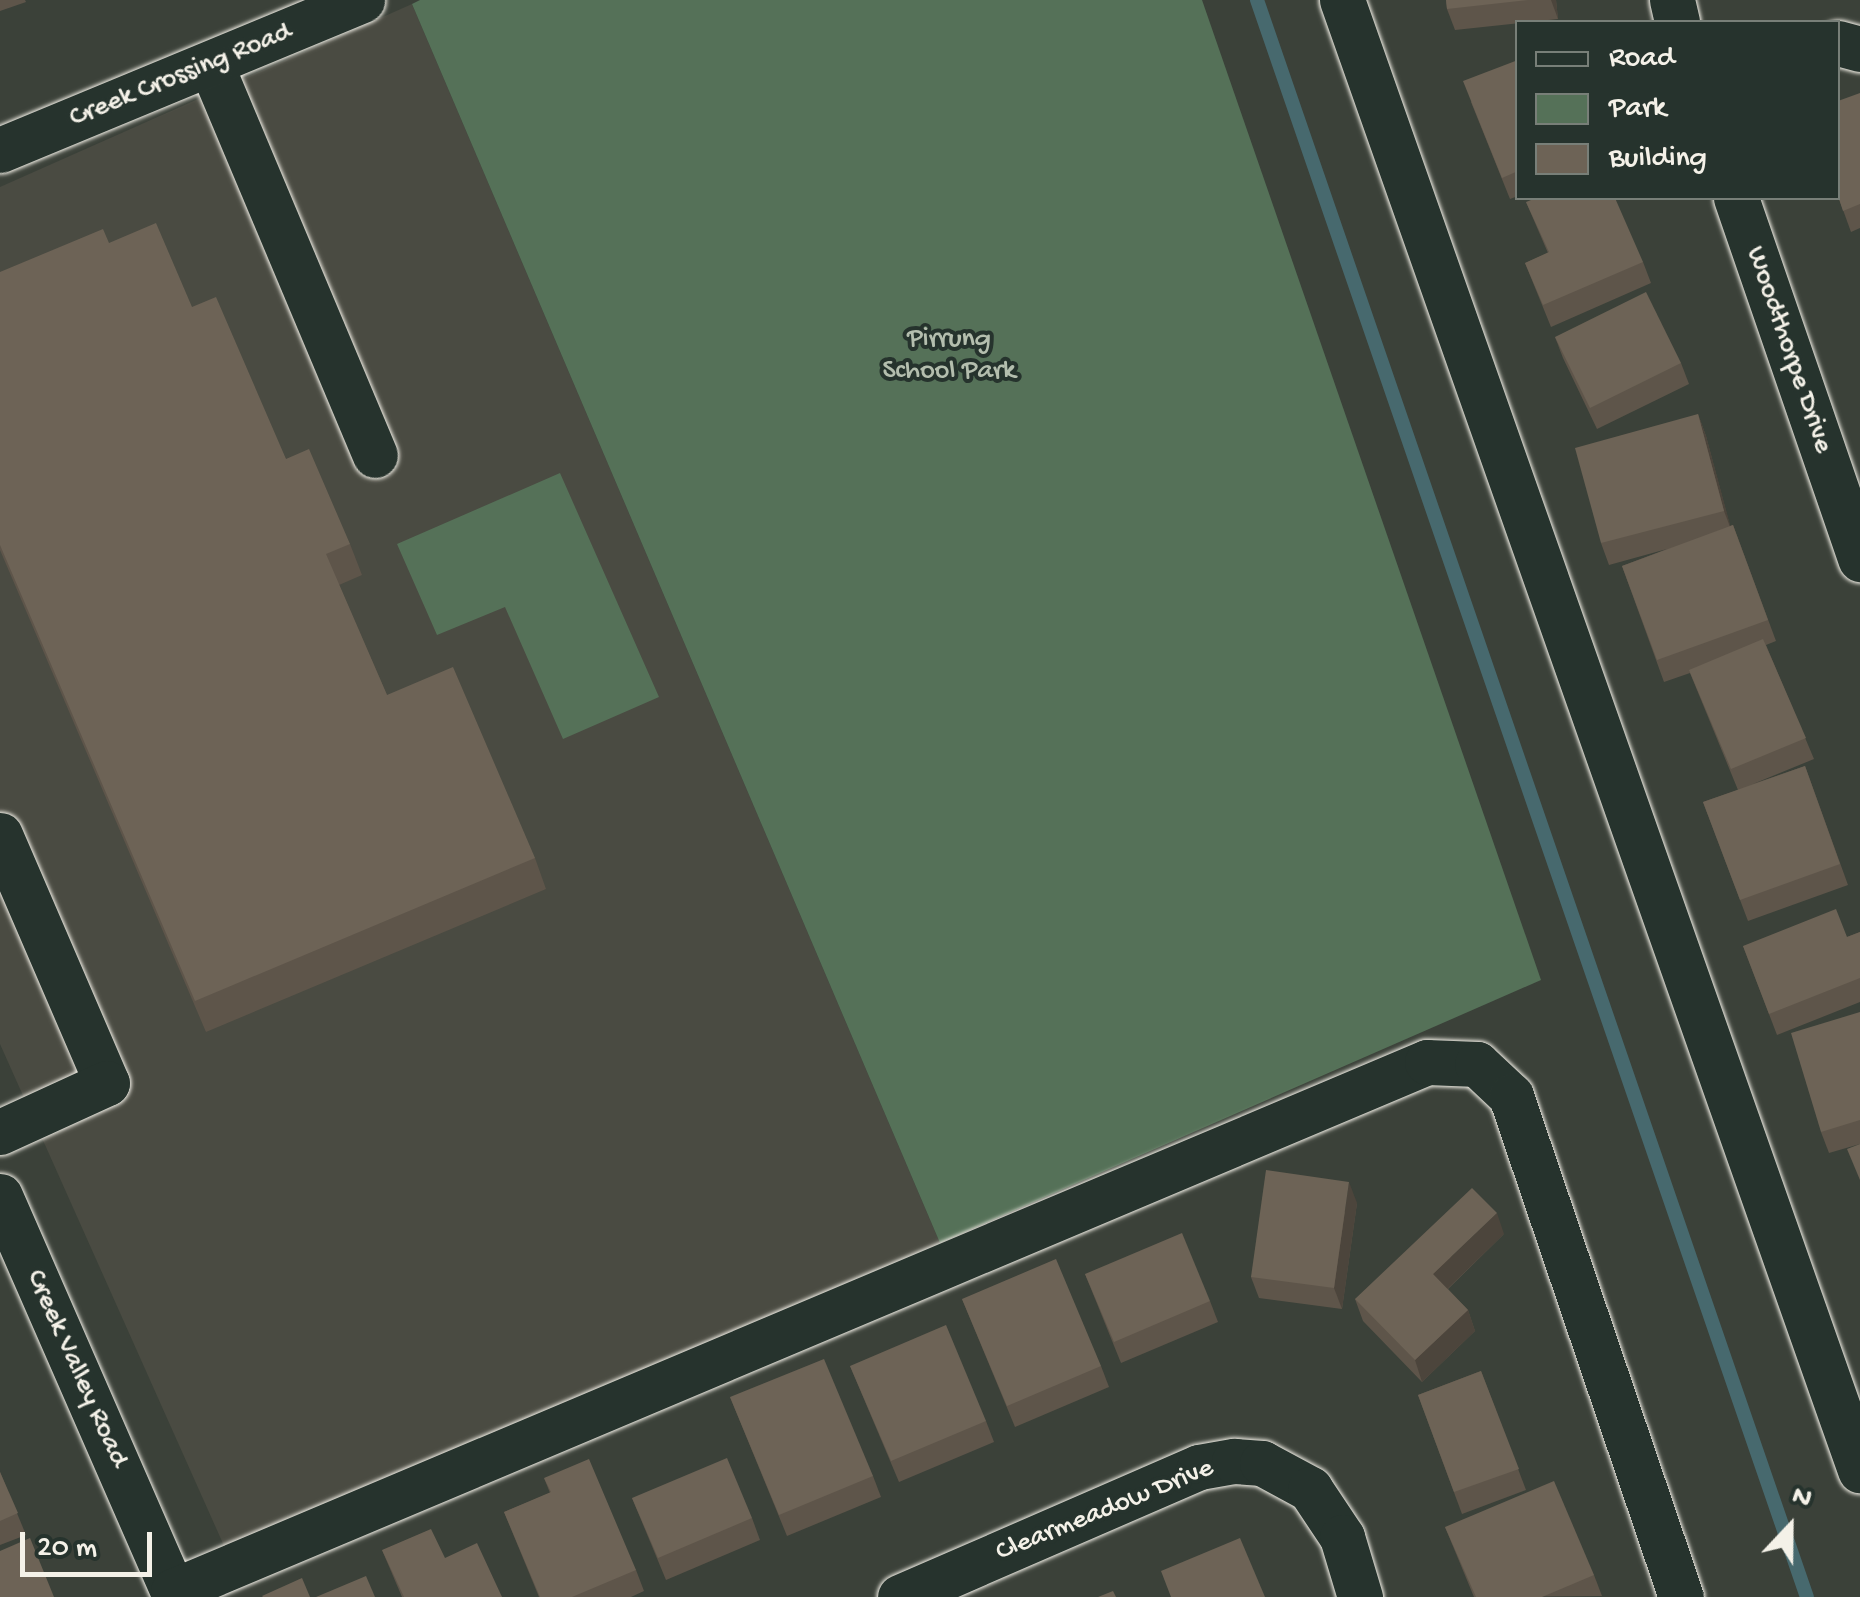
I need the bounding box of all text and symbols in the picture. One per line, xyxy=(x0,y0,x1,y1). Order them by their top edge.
street label: Creek Crossing Road xyxy=(65,16,297,136)
legend xyxy=(1515,20,1840,200)
text: Road xyxy=(1609,42,1675,77)
text: Park xyxy=(1609,92,1666,127)
text: Building xyxy=(1609,142,1707,177)
street label: Woodthorpe Drive xyxy=(1737,242,1839,458)
park label: Pirrung School Park xyxy=(883,323,1015,389)
street label: Creek Valley Road xyxy=(17,1265,135,1473)
street label: Clearmeadow Drive xyxy=(991,1452,1219,1570)
north arrow xyxy=(1740,1477,1840,1577)
text: N xyxy=(1787,1480,1816,1517)
scale bar xyxy=(25,1512,158,1574)
text: 20 m xyxy=(37,1532,97,1567)

